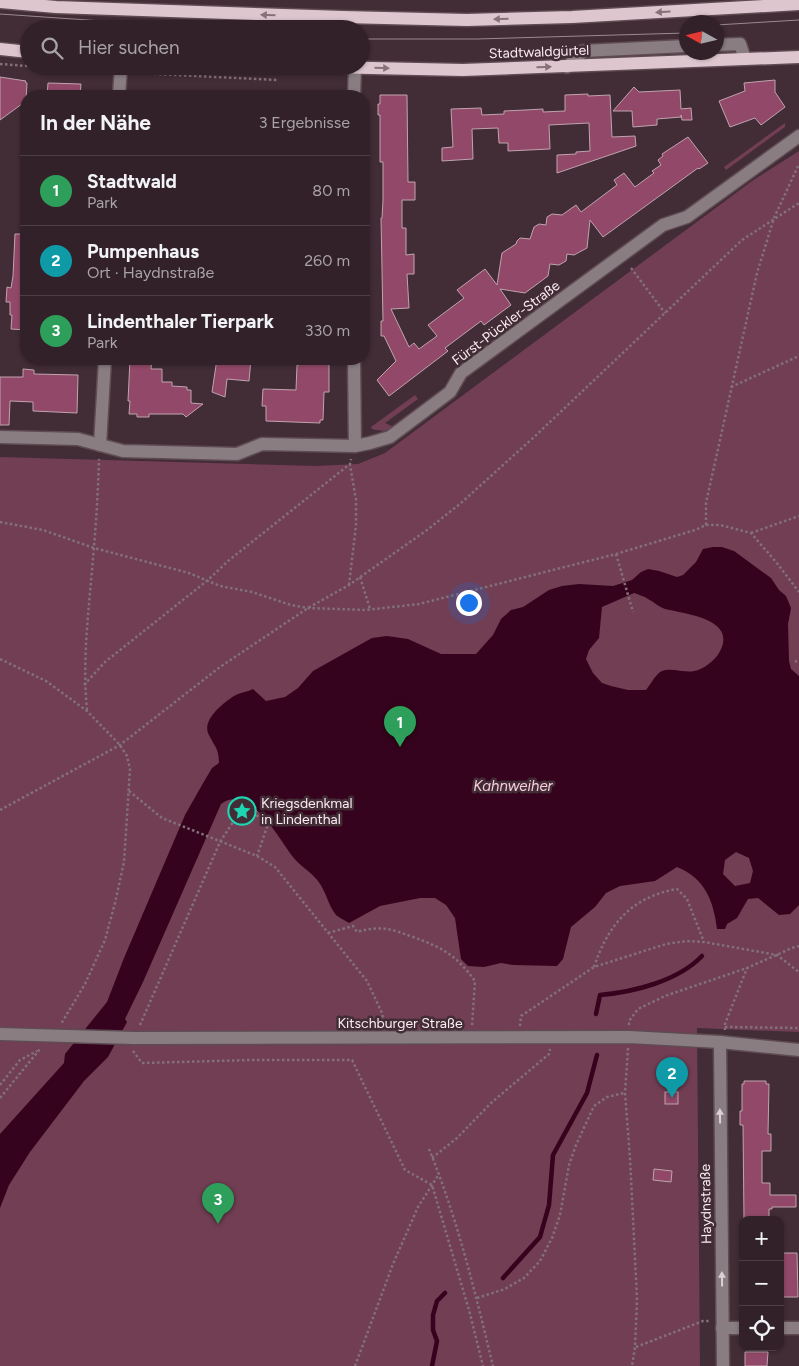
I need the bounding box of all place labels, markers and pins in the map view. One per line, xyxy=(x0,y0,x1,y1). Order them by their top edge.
pin: 1 xyxy=(384,706,416,747)
place label: Kriegsdenkmal in Lindenthal xyxy=(261,795,352,828)
place icon: Kriegsdenkmal in Lindenthal xyxy=(227,796,257,826)
pin: 2 xyxy=(656,1057,688,1098)
pin: 3 xyxy=(202,1183,234,1224)

